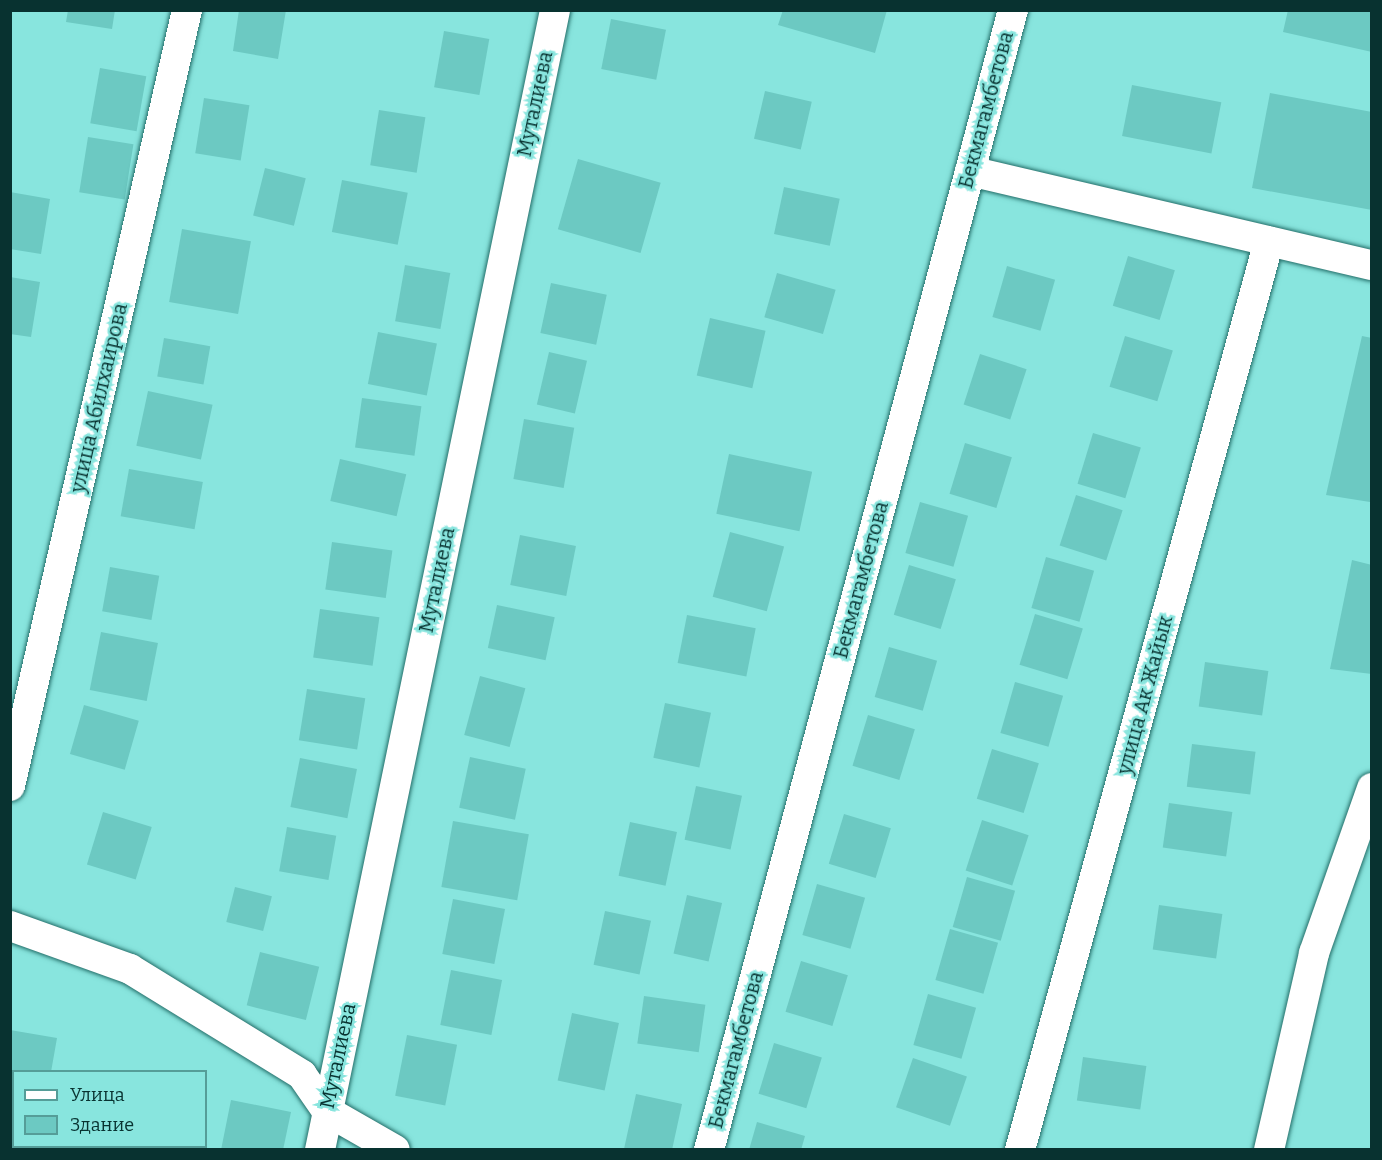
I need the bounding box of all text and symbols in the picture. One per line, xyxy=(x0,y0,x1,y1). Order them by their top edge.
street label: Бекмагамбетова xyxy=(953,29,1019,191)
street label: Муталиева xyxy=(512,49,558,159)
street label: улица Абилхаирова xyxy=(66,301,132,495)
street label: Бекмагамбетова xyxy=(828,499,894,661)
street label: Муталиева xyxy=(414,525,460,635)
street label: улица Ак Жайык xyxy=(1112,613,1178,777)
street label: Бекмагамбетова xyxy=(703,969,769,1131)
street label: Муталиева xyxy=(315,1001,361,1111)
legend xyxy=(12,1070,207,1148)
text: Улица xyxy=(70,1084,125,1106)
text: Здание xyxy=(70,1114,134,1136)

